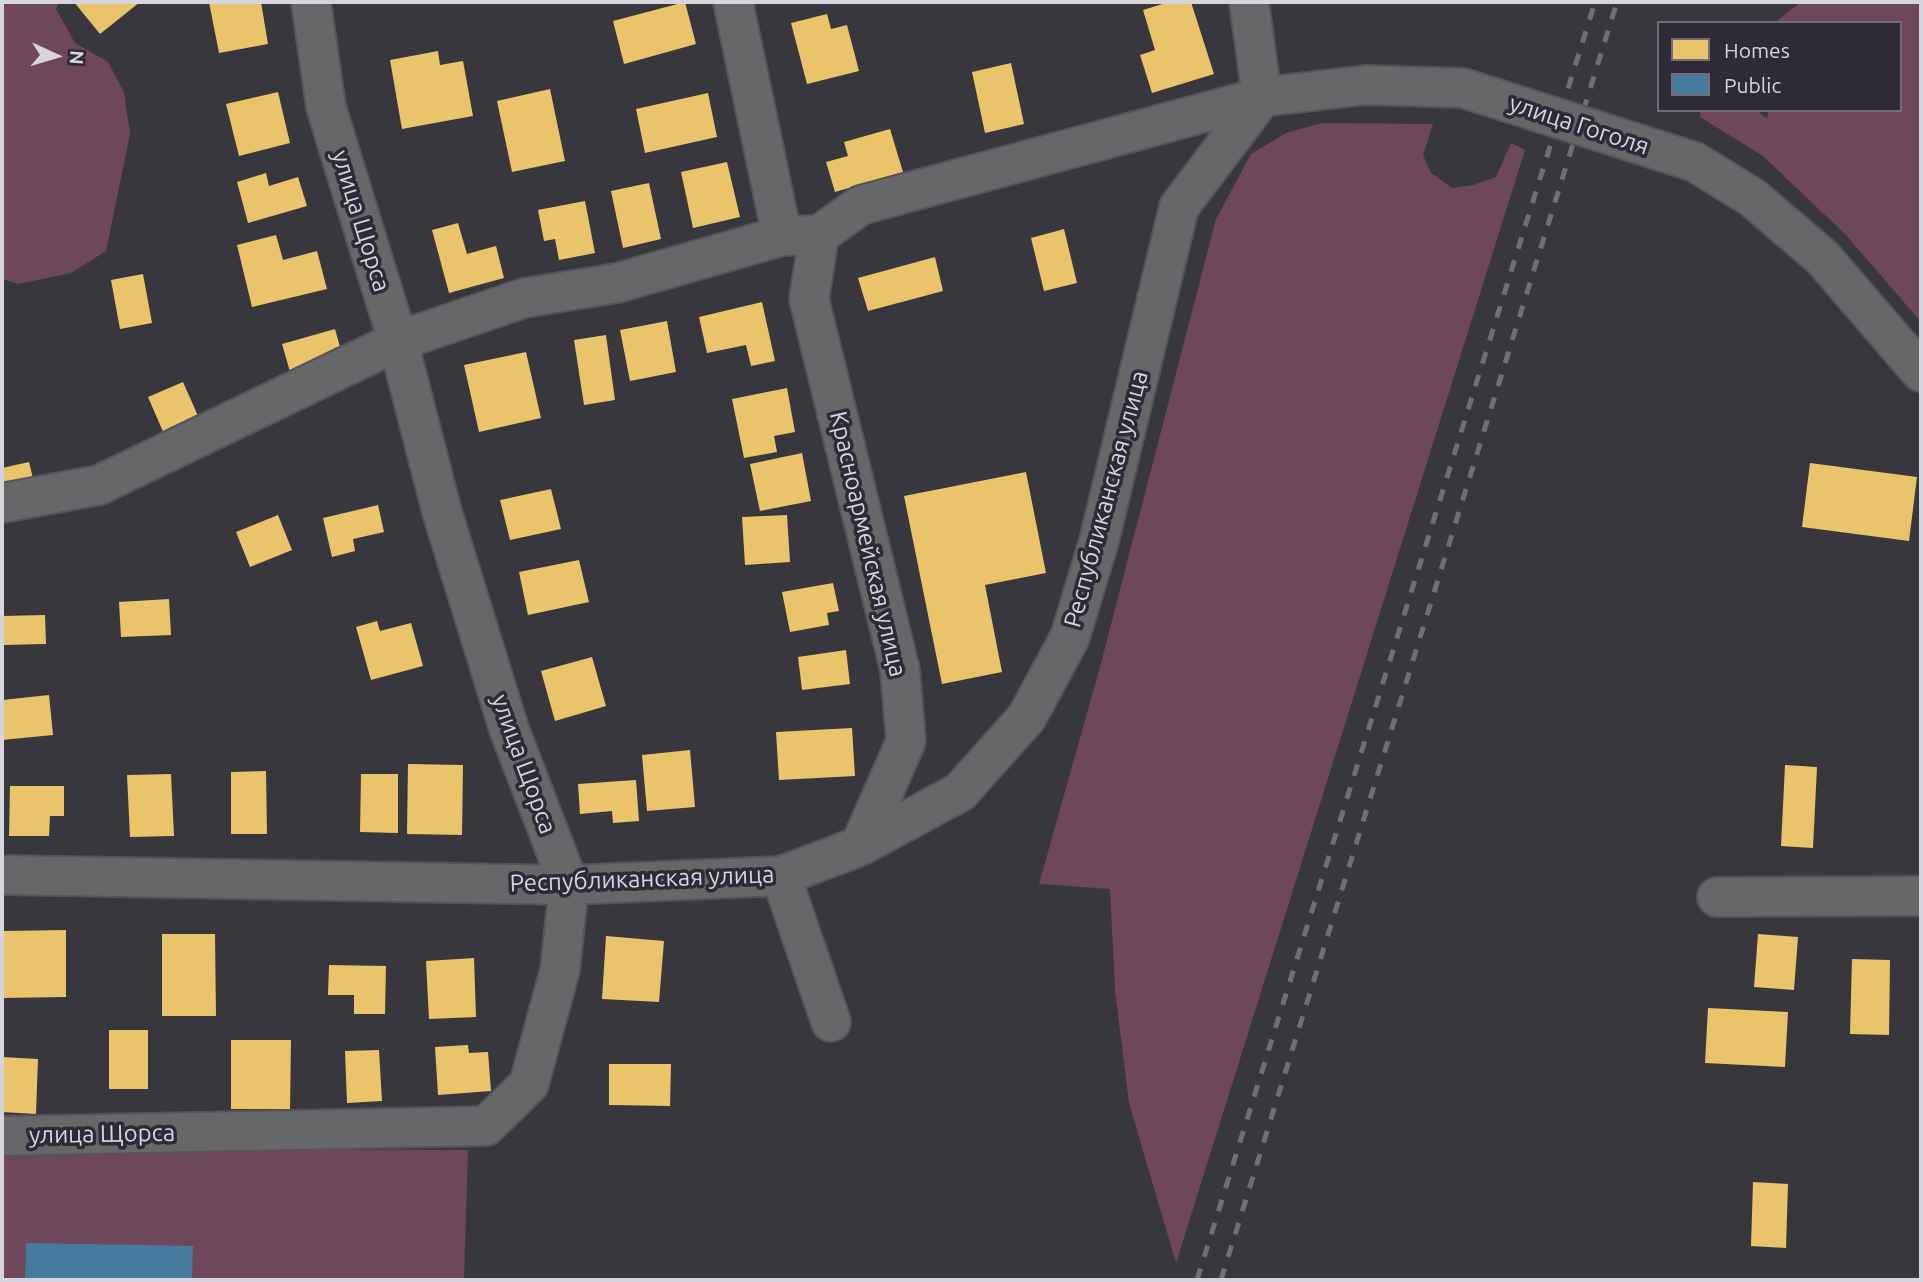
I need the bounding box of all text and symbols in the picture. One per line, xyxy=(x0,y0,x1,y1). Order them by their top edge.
north arrow xyxy=(21,21,91,91)
legend xyxy=(1657,21,1902,112)
text: Homes xyxy=(1724,38,1790,62)
text: N xyxy=(65,50,88,65)
text: Public xyxy=(1724,73,1781,97)
street label: улица Гоголя xyxy=(1505,89,1653,161)
street label: улица Щорса xyxy=(326,147,396,295)
street label: Республиканская улица xyxy=(1058,368,1154,630)
street label: Красноармейская улица xyxy=(823,409,913,679)
street label: улица Щорса xyxy=(485,690,563,838)
street label: Республиканская улица xyxy=(509,860,775,898)
street label: улица Щорса xyxy=(29,1118,175,1150)

